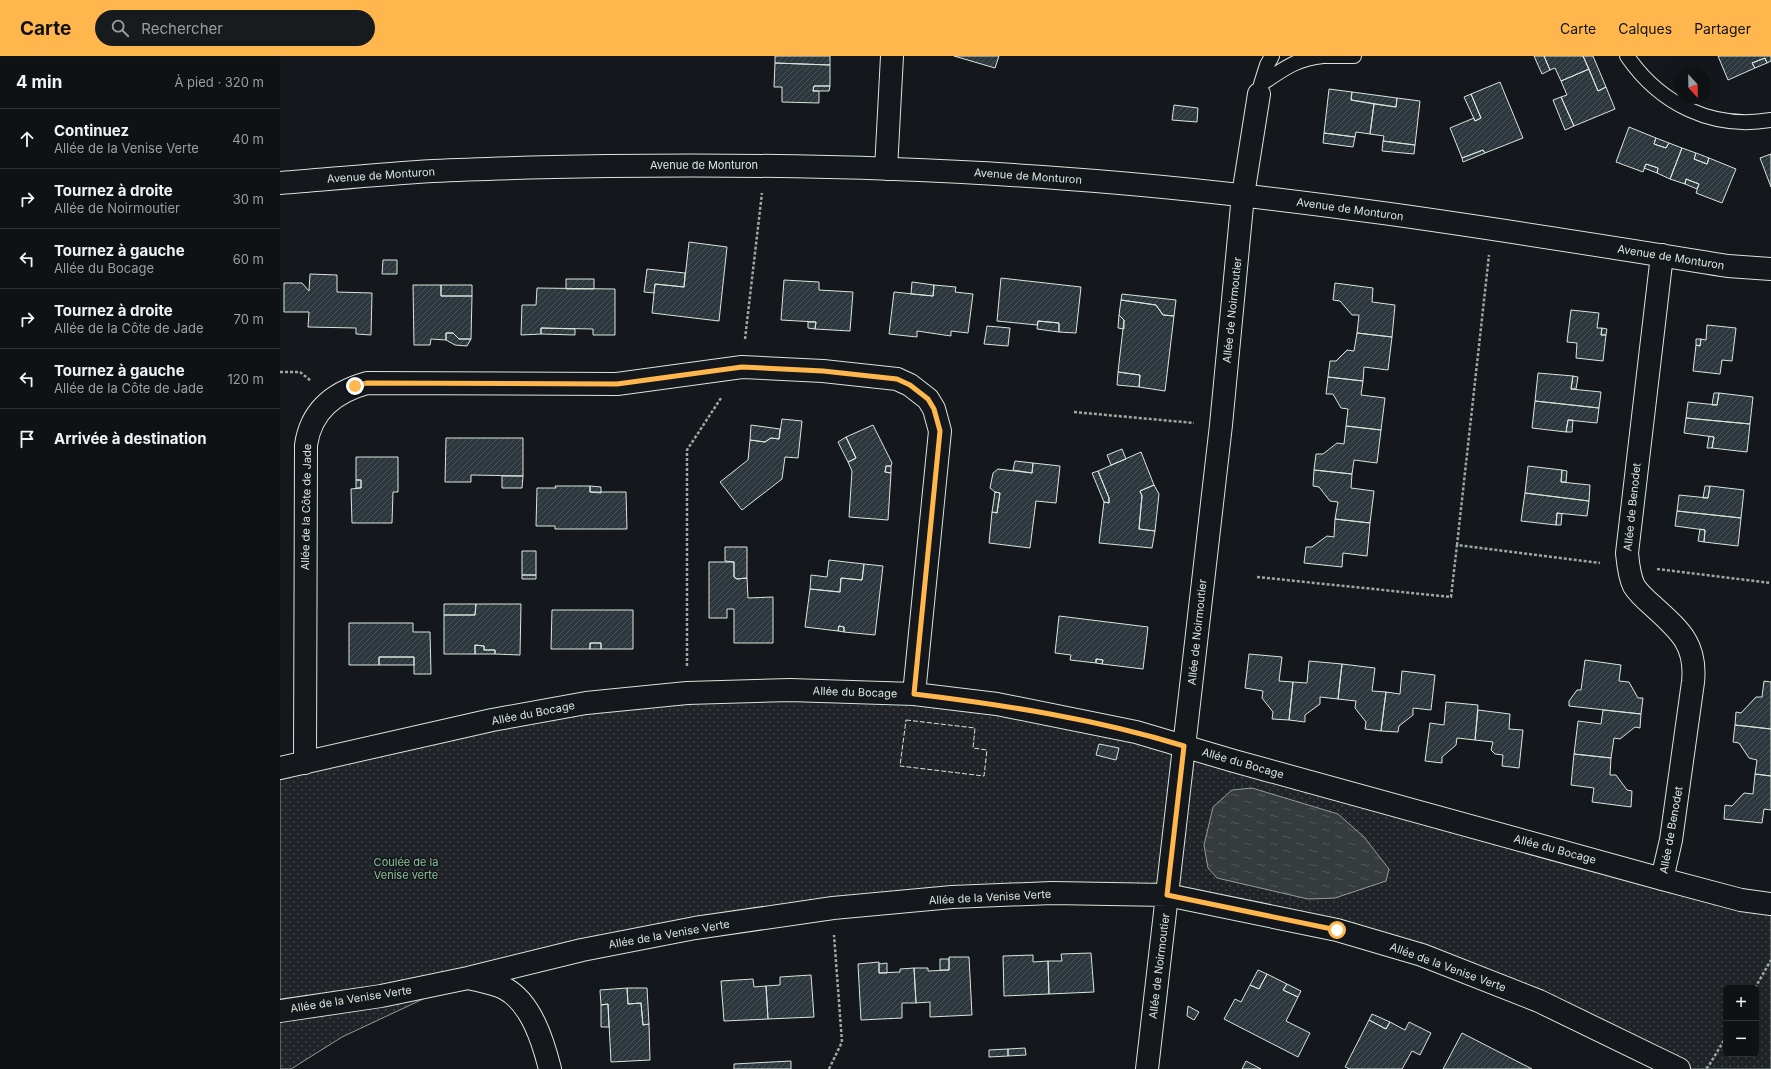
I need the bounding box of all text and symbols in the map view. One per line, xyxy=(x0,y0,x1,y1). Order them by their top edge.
search box xyxy=(95,10,375,46)
text: Carte xyxy=(20,17,71,40)
icon: search xyxy=(109,17,131,39)
text: Rechercher xyxy=(141,19,223,38)
text: Carte xyxy=(1560,20,1596,37)
text: Calques xyxy=(1618,20,1672,37)
text: Partager xyxy=(1694,20,1751,37)
north arrow xyxy=(1675,68,1711,104)
text: 4 min xyxy=(16,72,62,92)
text: À pied · 320 m xyxy=(174,74,264,90)
text: Continuez xyxy=(54,121,129,140)
icon: ahead xyxy=(16,128,38,150)
text: 40 m xyxy=(232,131,264,147)
text: Allée de la Venise Verte xyxy=(54,140,199,156)
street label: Avenue de Monturon xyxy=(650,158,758,172)
street label: Avenue de Monturon xyxy=(327,164,435,186)
street label: Avenue de Monturon xyxy=(974,165,1082,187)
text: Tournez à droite xyxy=(54,181,173,200)
icon: right xyxy=(16,188,38,210)
text: 30 m xyxy=(233,191,264,207)
street label: Avenue de Monturon xyxy=(1295,195,1405,223)
text: Allée de Noirmoutier xyxy=(54,200,180,216)
text: Tournez à gauche xyxy=(54,241,185,260)
street label: Avenue de Monturon xyxy=(1616,242,1726,272)
icon: left xyxy=(16,248,38,270)
text: 60 m xyxy=(233,251,264,267)
street label: Allée de Noirmoutier xyxy=(1219,256,1245,364)
text: Allée du Bocage xyxy=(54,260,154,276)
text: Tournez à droite xyxy=(54,301,173,320)
icon: right xyxy=(16,308,38,330)
text: 70 m xyxy=(234,311,264,327)
text: Allée de la Côte de Jade xyxy=(54,320,204,336)
text: Tournez à gauche xyxy=(54,361,185,380)
icon: left xyxy=(16,368,38,390)
text: 120 m xyxy=(228,371,264,387)
route end xyxy=(346,377,364,395)
text: Allée de la Côte de Jade xyxy=(54,380,204,396)
icon: arrive xyxy=(16,428,38,450)
text: Arrivée à destination xyxy=(54,429,207,448)
street label: Allée de la Côte de Jade xyxy=(298,444,314,570)
street label: Allée de Benodet xyxy=(1620,462,1644,552)
street label: Allée de Noirmoutier xyxy=(1184,578,1210,686)
street label: Allée du Bocage xyxy=(812,684,898,700)
street label: Allée du Bocage xyxy=(490,698,576,728)
street label: Allée du Bocage xyxy=(1200,745,1286,781)
street label: Allée de Benodet xyxy=(1656,785,1686,875)
street label: Allée du Bocage xyxy=(1512,831,1598,867)
park label: Coulée de la Venise verte xyxy=(374,855,438,882)
street label: Allée de la Venise Verte xyxy=(928,887,1052,907)
street label: Allée de Noirmoutier xyxy=(1146,912,1172,1020)
street label: Allée de la Venise Verte xyxy=(607,916,731,952)
route start xyxy=(1328,921,1346,939)
street label: Allée de la Venise Verte xyxy=(1388,939,1508,995)
street label: Allée de la Venise Verte xyxy=(289,982,413,1016)
map controls xyxy=(1723,985,1759,1057)
button: + xyxy=(1723,985,1759,1021)
button: − xyxy=(1723,1021,1759,1057)

